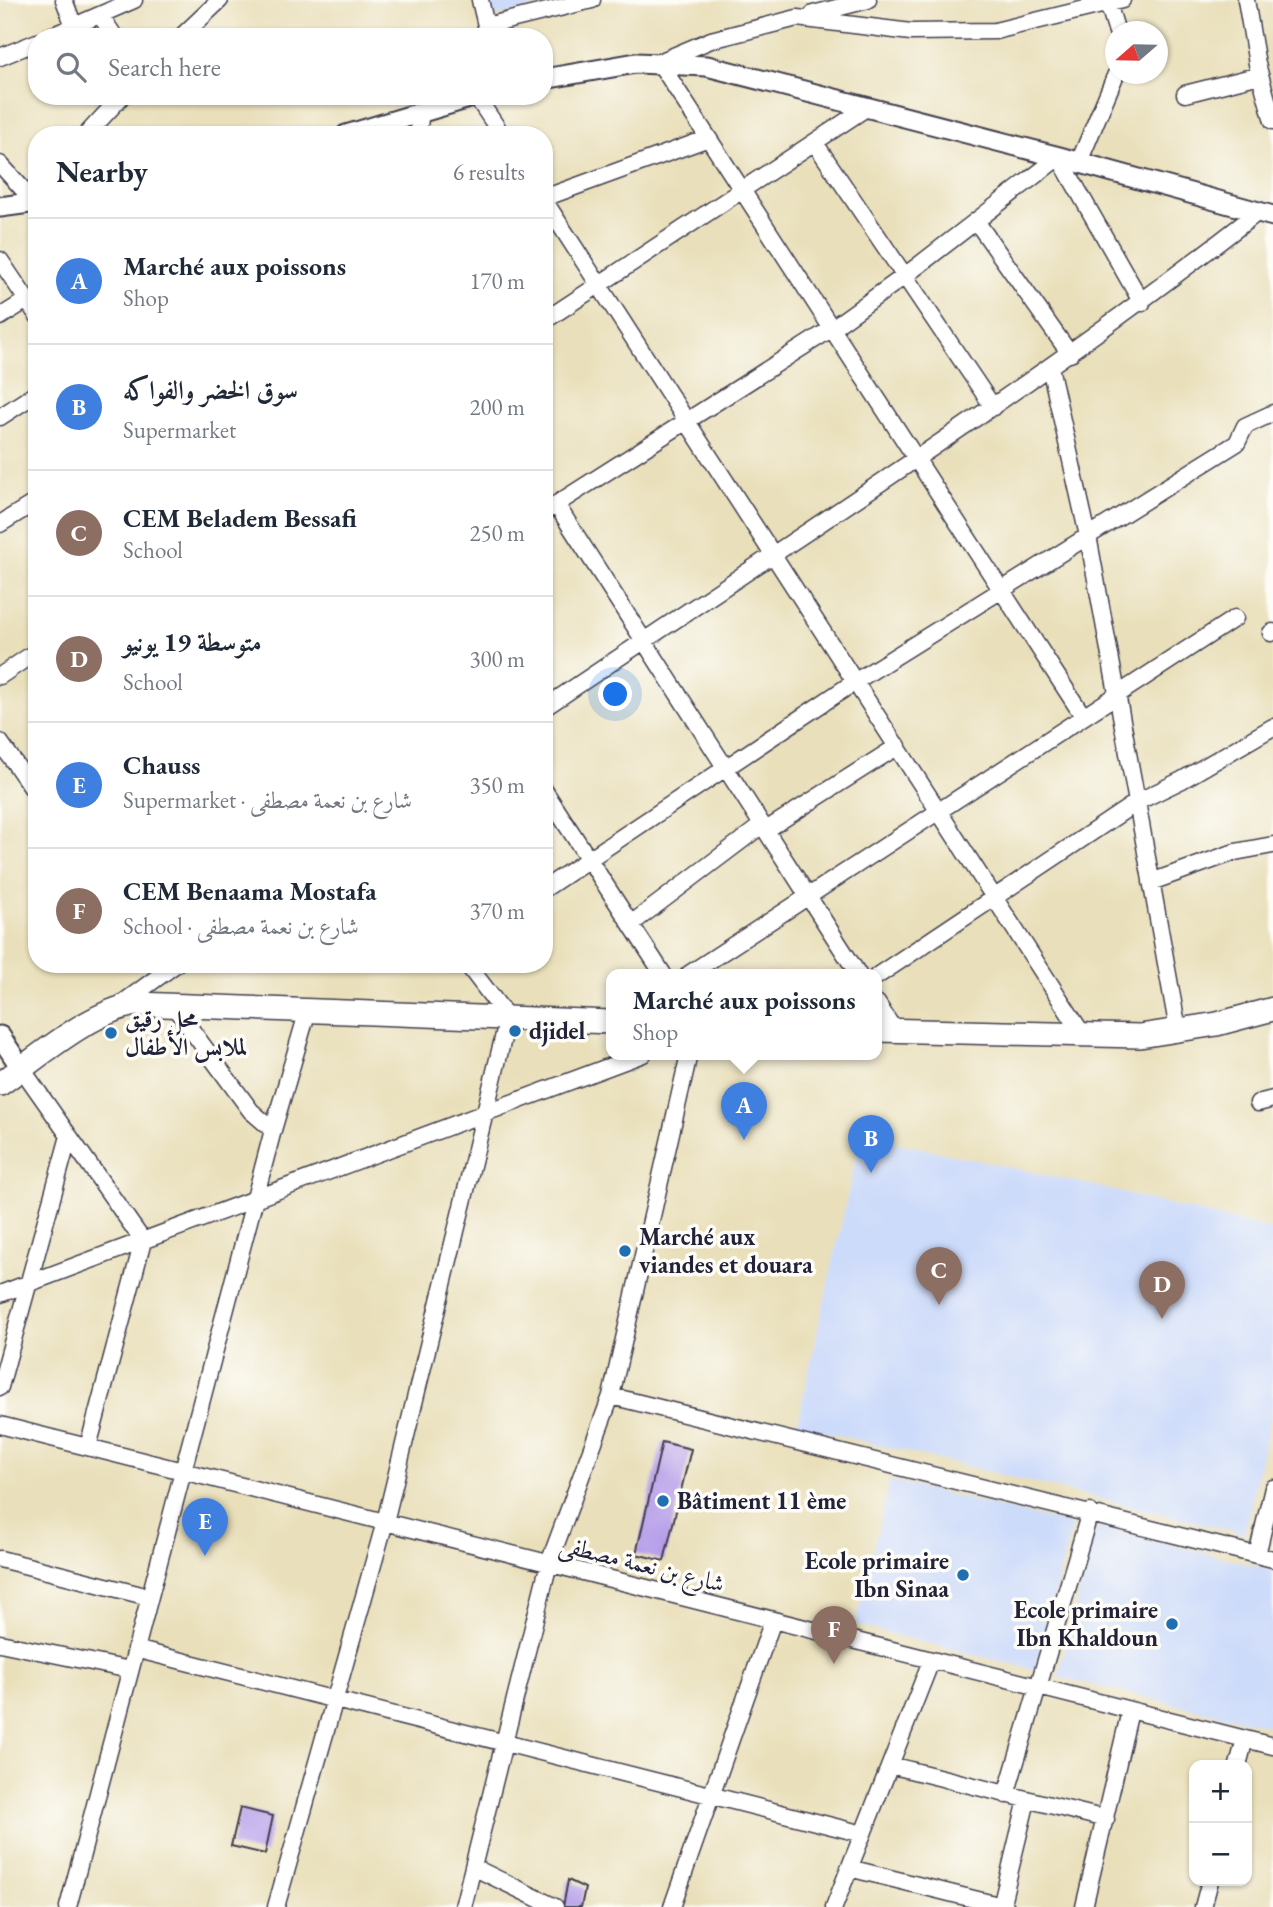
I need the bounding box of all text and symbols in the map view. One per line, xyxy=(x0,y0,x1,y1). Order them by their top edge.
north arrow xyxy=(1105,21,1168,84)
search box xyxy=(28,28,553,105)
icon: search xyxy=(52,48,90,86)
text: Search here xyxy=(108,50,221,84)
text: Nearby xyxy=(56,152,148,191)
text: 6 results xyxy=(453,157,525,187)
text: Marché aux poissons xyxy=(123,249,346,283)
text: A xyxy=(71,266,87,296)
text: 170 m xyxy=(469,266,525,296)
text: Shop xyxy=(123,283,169,313)
text: سوق الخضر والفواكه xyxy=(123,373,298,407)
text: B xyxy=(72,392,86,422)
text: 200 m xyxy=(469,392,525,422)
text: Supermarket xyxy=(123,415,236,445)
text: CEM Beladem Bessafi xyxy=(123,501,357,535)
text: C xyxy=(71,518,87,548)
text: 250 m xyxy=(469,518,525,548)
text: School xyxy=(123,535,183,565)
text: متوسطة 19 يونيو xyxy=(123,625,262,659)
text: D xyxy=(70,644,88,674)
text: 300 m xyxy=(469,644,525,674)
text: School xyxy=(123,667,183,697)
your location xyxy=(598,677,632,711)
text: Chauss xyxy=(123,748,200,782)
text: E xyxy=(72,770,86,800)
text: 350 m xyxy=(469,770,525,800)
text: Supermarket · شارع بن نعمة مصطفى xyxy=(123,785,412,815)
text: CEM Benaama Mostafa xyxy=(123,874,377,908)
text: F xyxy=(73,896,85,926)
text: 370 m xyxy=(469,896,525,926)
text: School · شارع بن نعمة مصطفى xyxy=(123,911,359,941)
popup xyxy=(606,969,882,1060)
text: Marché aux poissons xyxy=(632,983,856,1017)
place label: محل رقيق لملابس الأطفال xyxy=(125,1003,247,1063)
place label: djidel xyxy=(529,1015,586,1047)
text: Shop xyxy=(632,1017,678,1047)
marker: djidel xyxy=(507,1023,523,1039)
marker: محل رقيق لملابس الأطفال xyxy=(103,1025,119,1041)
pin: A xyxy=(721,1082,767,1140)
pin: B xyxy=(848,1115,894,1173)
place label: Marché aux viandes et douara xyxy=(639,1221,813,1280)
marker: Marché aux viandes et douara xyxy=(617,1243,633,1259)
pin: C xyxy=(916,1247,962,1305)
pin: D xyxy=(1139,1261,1185,1319)
place label: Bâtiment 11 ème xyxy=(677,1485,846,1516)
marker: Bâtiment 11 ème xyxy=(655,1493,671,1509)
pin: E xyxy=(182,1498,228,1556)
street label: شارع بن نعمة مصطفى xyxy=(555,1528,728,1604)
place label: Ecole primaire Ibn Sinaa xyxy=(805,1545,949,1604)
marker: Ecole primaire Ibn Sinaa xyxy=(955,1567,971,1583)
place label: Ecole primaire Ibn Khaldoun xyxy=(1014,1594,1158,1653)
pin: F xyxy=(811,1606,857,1664)
marker: Ecole primaire Ibn Khaldoun xyxy=(1164,1616,1180,1632)
map controls xyxy=(1189,1760,1252,1886)
button: + xyxy=(1189,1760,1252,1823)
button: − xyxy=(1189,1823,1252,1886)

